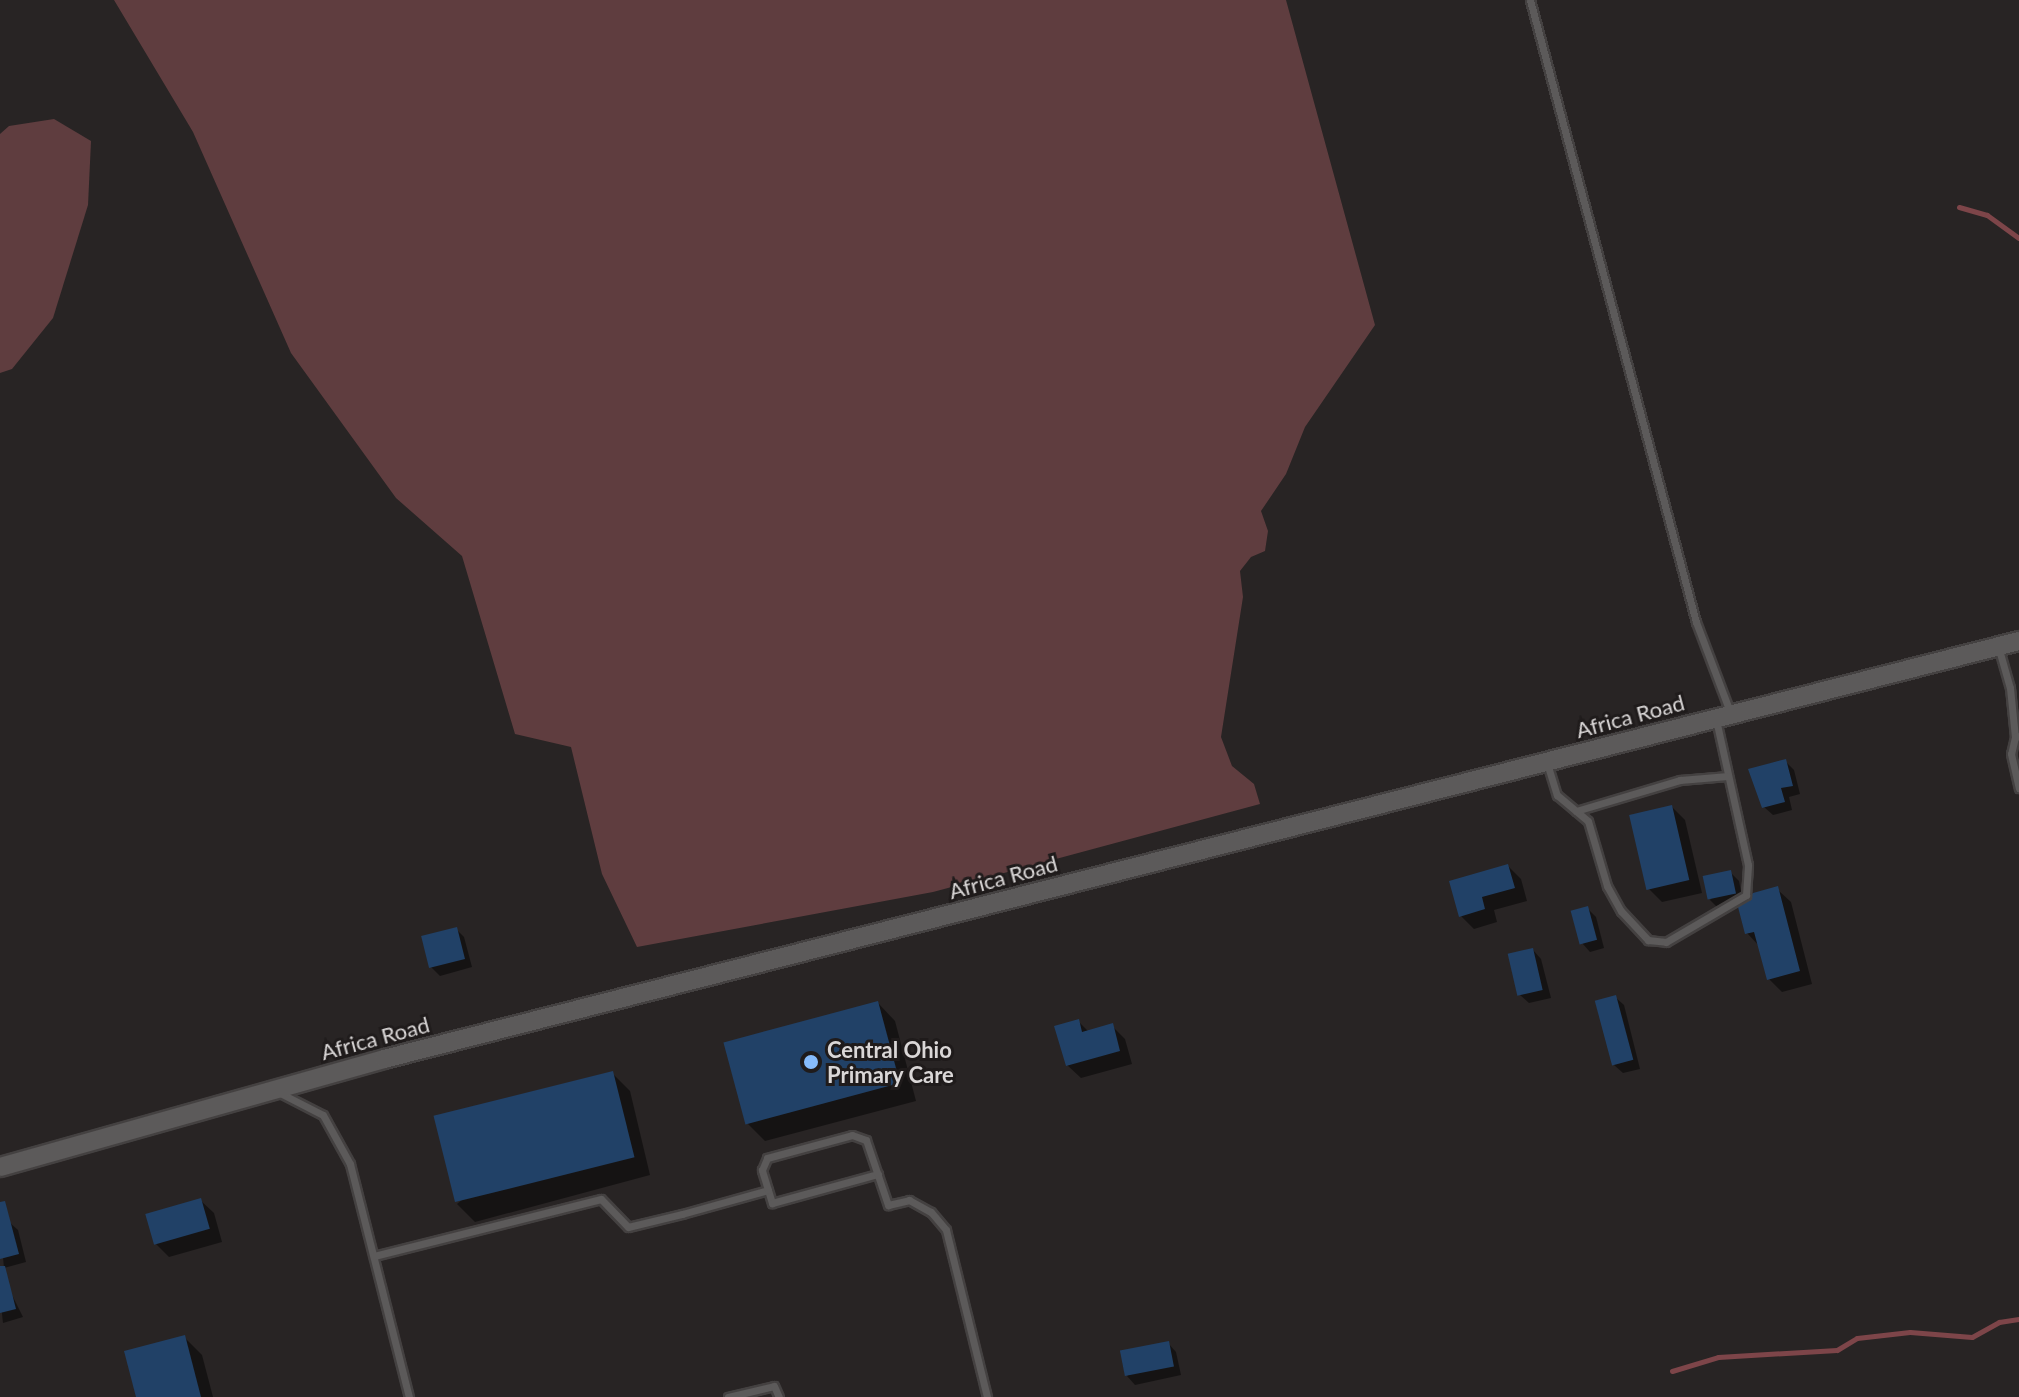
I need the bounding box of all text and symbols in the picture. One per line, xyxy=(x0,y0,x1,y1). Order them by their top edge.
street label: Africa Road xyxy=(1573,689,1687,743)
street label: Africa Road xyxy=(946,850,1060,904)
street label: Africa Road xyxy=(318,1011,432,1065)
place label: Central Ohio Primary Care xyxy=(827,1036,954,1088)
marker: Central Ohio Primary Care xyxy=(802,1053,820,1071)

